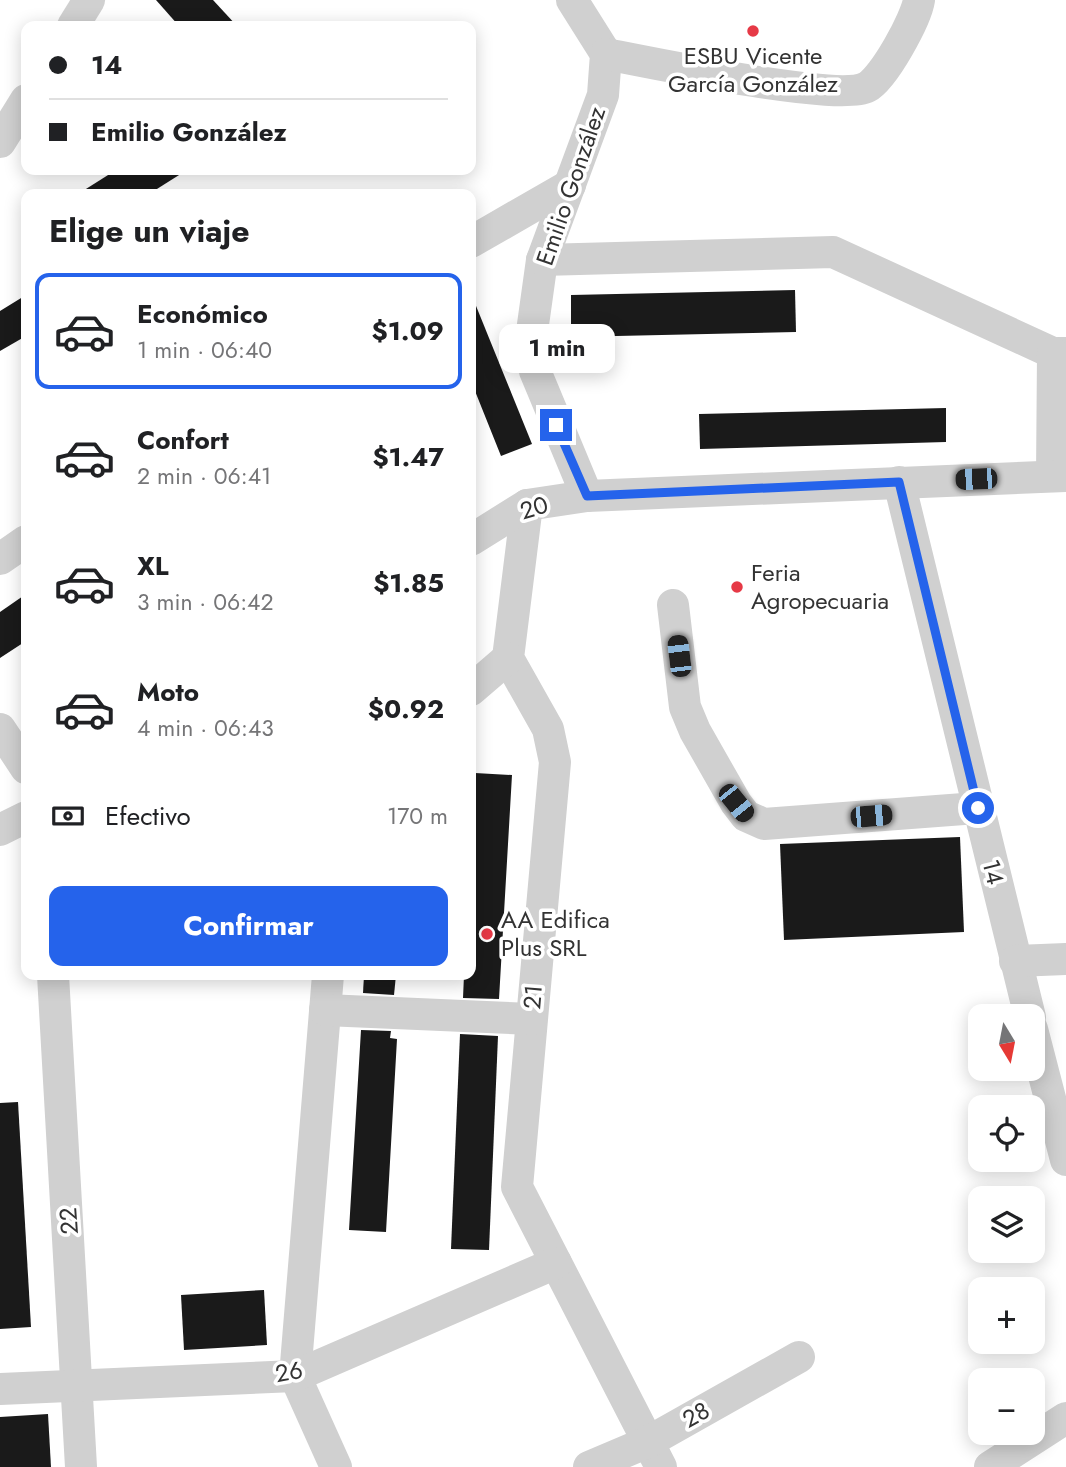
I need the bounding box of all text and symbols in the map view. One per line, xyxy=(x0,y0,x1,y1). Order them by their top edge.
marker: ESBU Vicente García González xyxy=(745,23,761,39)
place label: ESBU Vicente García González xyxy=(668,38,838,101)
text: 14 xyxy=(91,46,122,84)
street label: Emilio González xyxy=(527,102,614,270)
text: Emilio González xyxy=(91,113,287,151)
text: Elige un viaje xyxy=(49,208,250,254)
text: Económico xyxy=(137,295,268,333)
icon: car xyxy=(53,300,116,363)
text: $1.09 xyxy=(372,312,444,350)
callout: 1 min xyxy=(498,324,614,372)
text: 1 min xyxy=(528,331,586,365)
text: 1 min · 06:40 xyxy=(137,333,272,367)
route end xyxy=(540,409,572,441)
text: Confort xyxy=(137,421,229,459)
icon: car xyxy=(53,426,116,489)
text: $1.47 xyxy=(372,438,444,476)
text: 2 min · 06:41 xyxy=(137,459,271,493)
car xyxy=(955,468,998,490)
street label: 20 xyxy=(515,487,552,528)
text: XL xyxy=(137,547,169,585)
icon: car xyxy=(53,552,116,615)
place label: Feria Agropecuaria xyxy=(751,555,889,618)
text: $1.85 xyxy=(373,564,444,602)
marker: Feria Agropecuaria xyxy=(729,579,745,595)
text: 3 min · 06:42 xyxy=(137,585,274,619)
car xyxy=(667,634,692,678)
text: Moto xyxy=(137,673,199,711)
icon: car xyxy=(53,678,116,741)
text: $0.92 xyxy=(368,690,444,728)
text: 4 min · 06:43 xyxy=(137,711,274,745)
car xyxy=(715,780,758,826)
route start xyxy=(962,792,994,824)
icon: cash xyxy=(49,797,87,835)
text: Efectivo xyxy=(105,797,191,835)
text: 170 m xyxy=(387,799,448,833)
car xyxy=(850,804,893,828)
street label: 14 xyxy=(974,856,1013,888)
button: Confirmar xyxy=(49,886,448,966)
place label: AA Edifica Plus SRL xyxy=(501,902,610,965)
marker: AA Edifica Plus SRL xyxy=(479,926,495,942)
street label: 21 xyxy=(514,983,551,1011)
north arrow xyxy=(968,1004,1045,1082)
map controls xyxy=(968,1004,1045,1445)
button: locate xyxy=(968,1095,1045,1172)
button: layers xyxy=(968,1186,1045,1263)
street label: 22 xyxy=(50,1206,87,1236)
button: + xyxy=(968,1277,1045,1354)
street label: 26 xyxy=(272,1352,305,1391)
button: − xyxy=(968,1368,1045,1445)
street label: 28 xyxy=(676,1393,716,1436)

